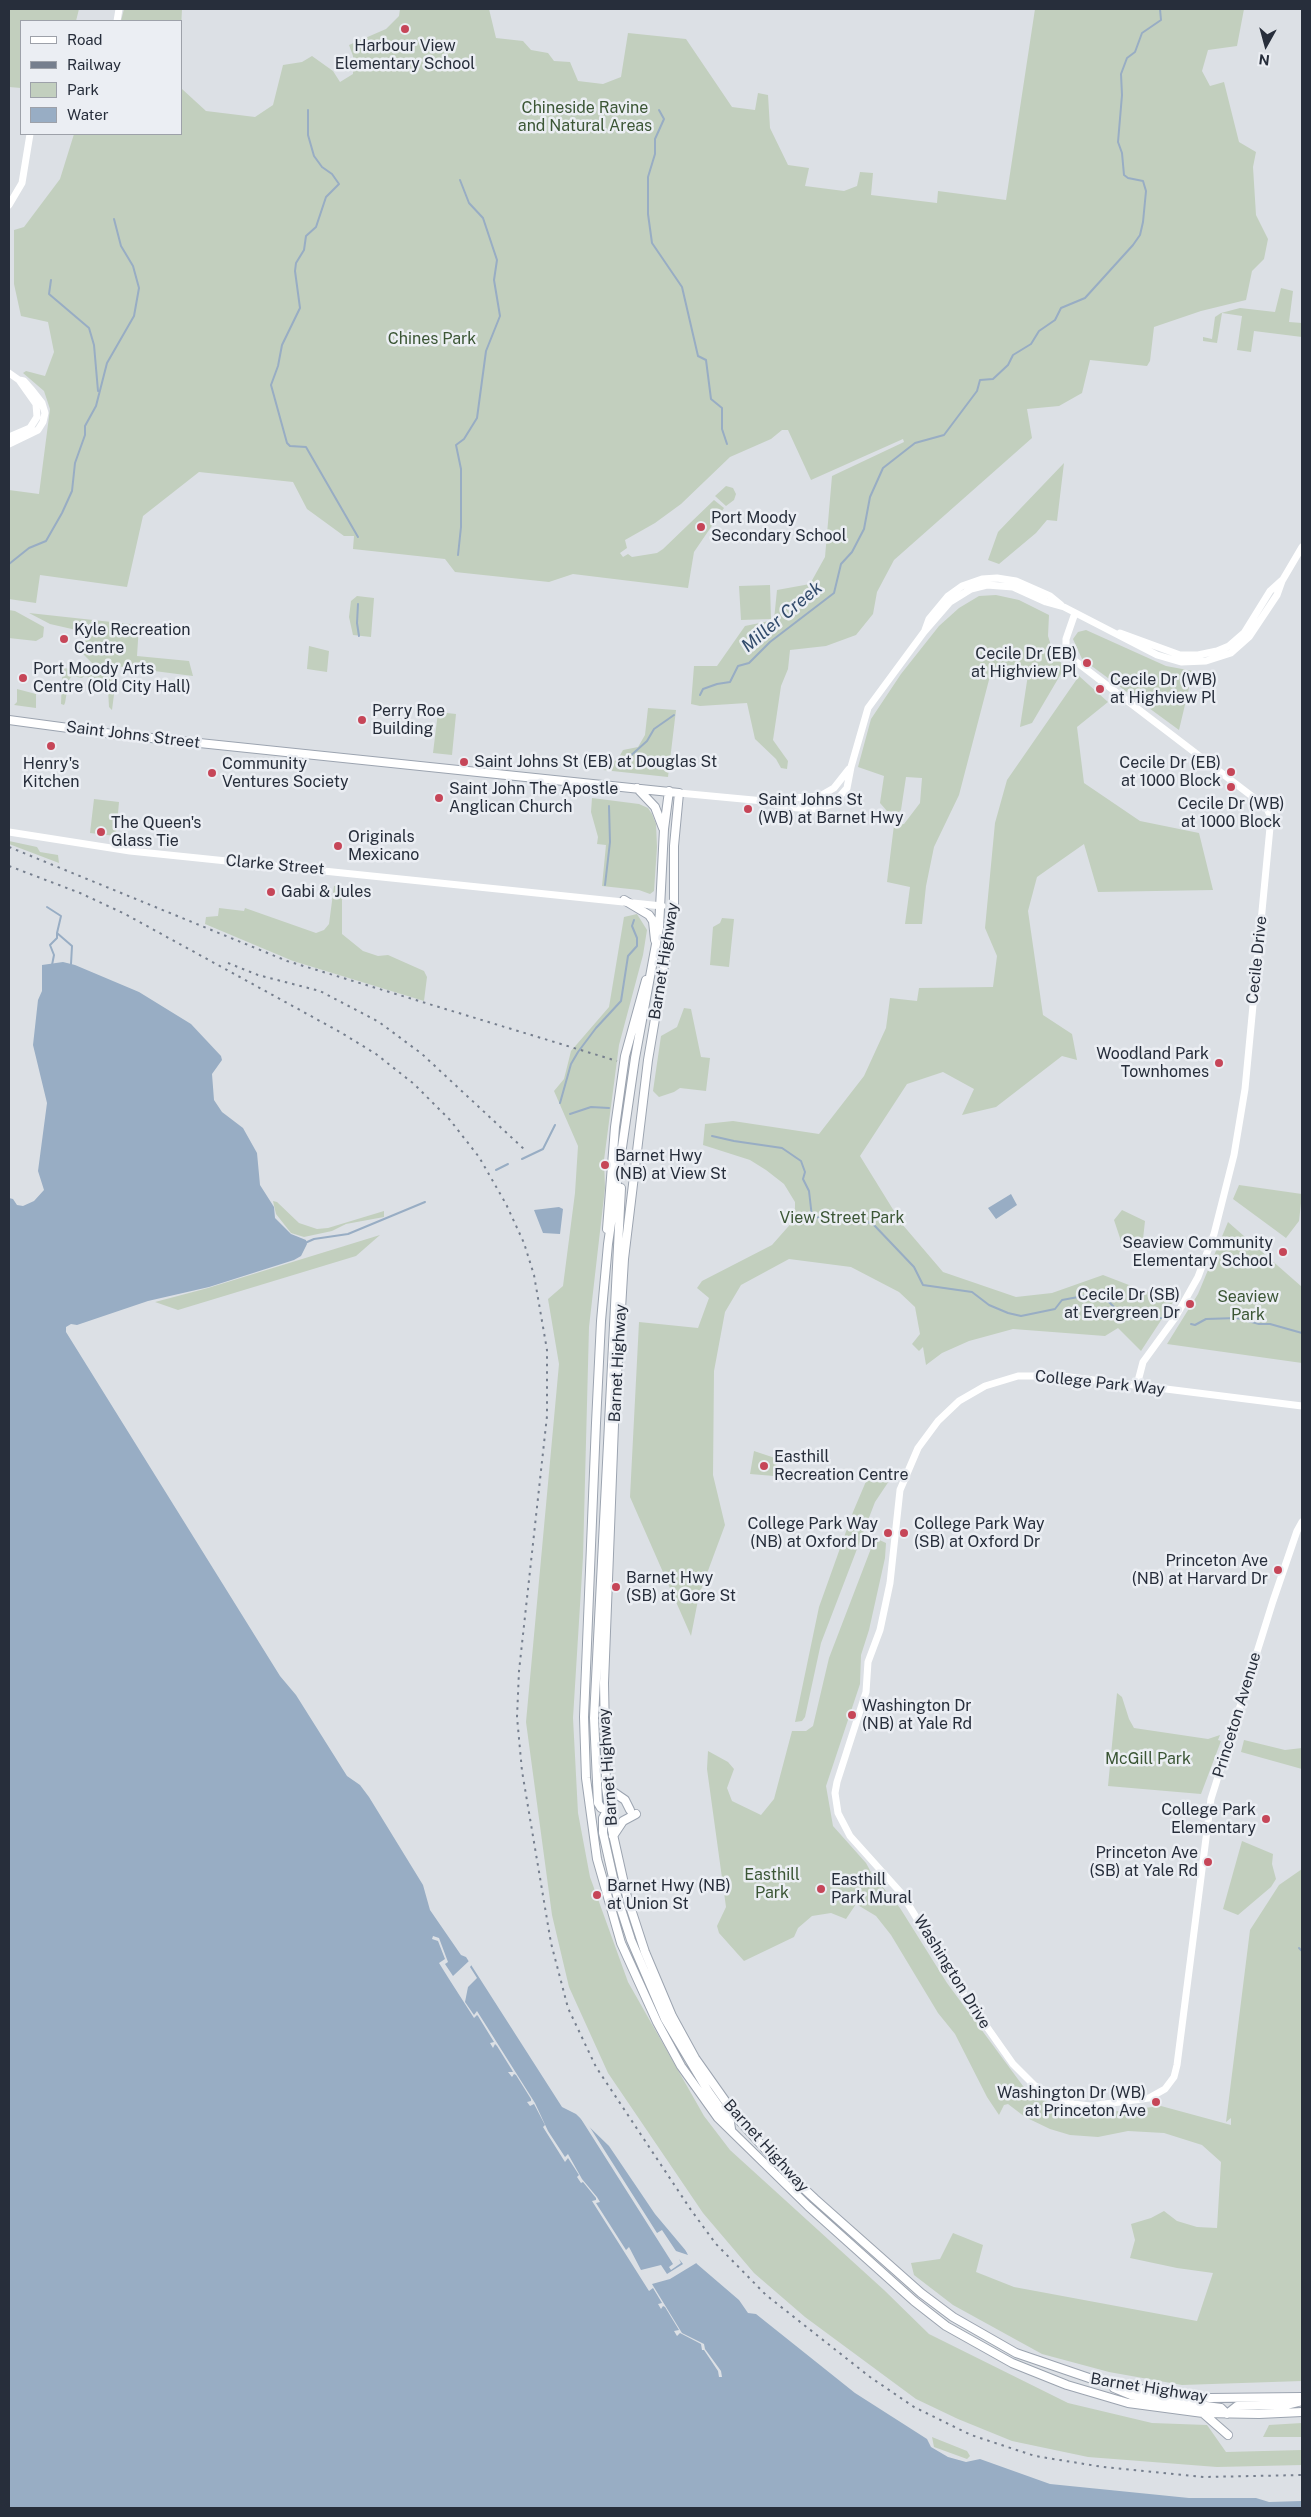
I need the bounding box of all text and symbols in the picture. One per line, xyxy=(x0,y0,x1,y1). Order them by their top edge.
legend xyxy=(20,20,182,135)
north arrow xyxy=(1241,20,1291,70)
marker: Harbour View Elementary School xyxy=(399,23,411,35)
text: Road xyxy=(67,31,103,48)
place label: Harbour View Elementary School xyxy=(335,36,475,74)
text: N xyxy=(1258,51,1271,68)
text: Railway xyxy=(67,56,121,73)
text: Park xyxy=(67,81,99,98)
park label: Chineside Ravine and Natural Areas xyxy=(518,98,652,136)
text: Water xyxy=(67,106,109,123)
park label: Chines Park xyxy=(388,329,476,349)
place label: Port Moody Secondary School xyxy=(711,508,846,546)
marker: Port Moody Secondary School xyxy=(695,521,707,533)
water label: Miller Creek xyxy=(737,577,827,657)
place label: Kyle Recreation Centre xyxy=(74,620,190,658)
marker: Kyle Recreation Centre xyxy=(58,633,70,645)
place label: Cecile Dr (EB) at Highview Pl xyxy=(971,644,1077,682)
marker: Cecile Dr (EB) at Highview Pl xyxy=(1081,657,1093,669)
place label: Port Moody Arts Centre (Old City Hall) xyxy=(33,659,191,697)
place label: Cecile Dr (WB) at Highview Pl xyxy=(1110,670,1217,708)
marker: Port Moody Arts Centre (Old City Hall) xyxy=(17,672,29,684)
marker: Cecile Dr (WB) at Highview Pl xyxy=(1094,683,1106,695)
place label: Perry Roe Building xyxy=(372,701,445,739)
marker: Perry Roe Building xyxy=(356,714,368,726)
street label: Saint Johns Street xyxy=(65,717,201,753)
marker: Henry's Kitchen xyxy=(45,740,57,752)
place label: Saint Johns St (EB) at Douglas St xyxy=(474,752,717,772)
place label: Cecile Dr (EB) at 1000 Block xyxy=(1119,753,1221,791)
place label: Henry's Kitchen xyxy=(23,754,79,792)
place label: Community Ventures Society xyxy=(222,754,348,792)
marker: Saint Johns St (EB) at Douglas St xyxy=(458,756,470,768)
marker: Cecile Dr (EB) at 1000 Block xyxy=(1225,766,1237,778)
marker: Community Ventures Society xyxy=(206,767,218,779)
place label: Saint John The Apostle Anglican Church xyxy=(449,779,618,817)
marker: Cecile Dr (WB) at 1000 Block xyxy=(1225,781,1237,793)
place label: Saint Johns St (WB) at Barnet Hwy xyxy=(758,790,903,828)
marker: Saint John The Apostle Anglican Church xyxy=(433,792,445,804)
place label: Cecile Dr (WB) at 1000 Block xyxy=(1177,794,1285,832)
marker: Saint Johns St (WB) at Barnet Hwy xyxy=(742,803,754,815)
place label: The Queen's Glass Tie xyxy=(111,813,201,851)
marker: The Queen's Glass Tie xyxy=(95,826,107,838)
place label: Originals Mexicano xyxy=(348,827,419,865)
marker: Originals Mexicano xyxy=(332,840,344,852)
street label: Clarke Street xyxy=(225,851,325,879)
place label: Gabi & Jules xyxy=(281,882,371,902)
marker: Gabi & Jules xyxy=(265,886,277,898)
street label: Barnet Highway xyxy=(645,901,683,1021)
street label: Cecile Drive xyxy=(1243,915,1271,1005)
place label: Woodland Park Townhomes xyxy=(1096,1044,1209,1082)
marker: Woodland Park Townhomes xyxy=(1213,1057,1225,1069)
place label: Barnet Hwy (NB) at View St xyxy=(615,1146,727,1184)
marker: Barnet Hwy (NB) at View St xyxy=(599,1159,611,1171)
park label: View Street Park xyxy=(780,1208,904,1228)
place label: Seaview Community Elementary School xyxy=(1122,1233,1273,1271)
marker: Seaview Community Elementary School xyxy=(1277,1246,1289,1258)
place label: Cecile Dr (SB) at Evergreen Dr xyxy=(1064,1285,1180,1323)
park label: Seaview Park xyxy=(1217,1287,1279,1325)
marker: Cecile Dr (SB) at Evergreen Dr xyxy=(1184,1298,1196,1310)
street label: Barnet Highway xyxy=(605,1303,631,1423)
street label: College Park Way xyxy=(1034,1367,1166,1399)
place label: Easthill Recreation Centre xyxy=(774,1447,909,1485)
marker: Easthill Recreation Centre xyxy=(758,1460,770,1472)
place label: College Park Way (NB) at Oxford Dr xyxy=(748,1514,878,1552)
place label: College Park Way (SB) at Oxford Dr xyxy=(914,1514,1044,1552)
marker: College Park Way (NB) at Oxford Dr xyxy=(882,1527,894,1539)
marker: College Park Way (SB) at Oxford Dr xyxy=(898,1527,910,1539)
place label: Princeton Ave (NB) at Harvard Dr xyxy=(1132,1551,1268,1589)
marker: Princeton Ave (NB) at Harvard Dr xyxy=(1272,1564,1284,1576)
place label: Barnet Hwy (SB) at Gore St xyxy=(626,1568,736,1606)
marker: Barnet Hwy (SB) at Gore St xyxy=(610,1581,622,1593)
street label: Princeton Avenue xyxy=(1209,1650,1265,1780)
place label: Washington Dr (NB) at Yale Rd xyxy=(862,1696,972,1734)
street label: Barnet Highway xyxy=(594,1707,622,1827)
marker: Washington Dr (NB) at Yale Rd xyxy=(846,1709,858,1721)
park label: McGill Park xyxy=(1105,1749,1191,1769)
place label: College Park Elementary xyxy=(1161,1800,1256,1838)
marker: College Park Elementary xyxy=(1260,1813,1272,1825)
place label: Princeton Ave (SB) at Yale Rd xyxy=(1089,1843,1198,1881)
marker: Princeton Ave (SB) at Yale Rd xyxy=(1202,1856,1214,1868)
park label: Easthill Park xyxy=(744,1865,800,1903)
place label: Easthill Park Mural xyxy=(831,1870,912,1908)
place label: Barnet Hwy (NB) at Union St xyxy=(607,1876,731,1914)
marker: Easthill Park Mural xyxy=(815,1883,827,1895)
marker: Barnet Hwy (NB) at Union St xyxy=(591,1889,603,1901)
street label: Washington Drive xyxy=(909,1912,995,2032)
place label: Washington Dr (WB) at Princeton Ave xyxy=(997,2083,1146,2121)
street label: Barnet Highway xyxy=(719,2096,813,2196)
marker: Washington Dr (WB) at Princeton Ave xyxy=(1150,2096,1162,2108)
street label: Barnet Highway xyxy=(1089,2369,1209,2407)

